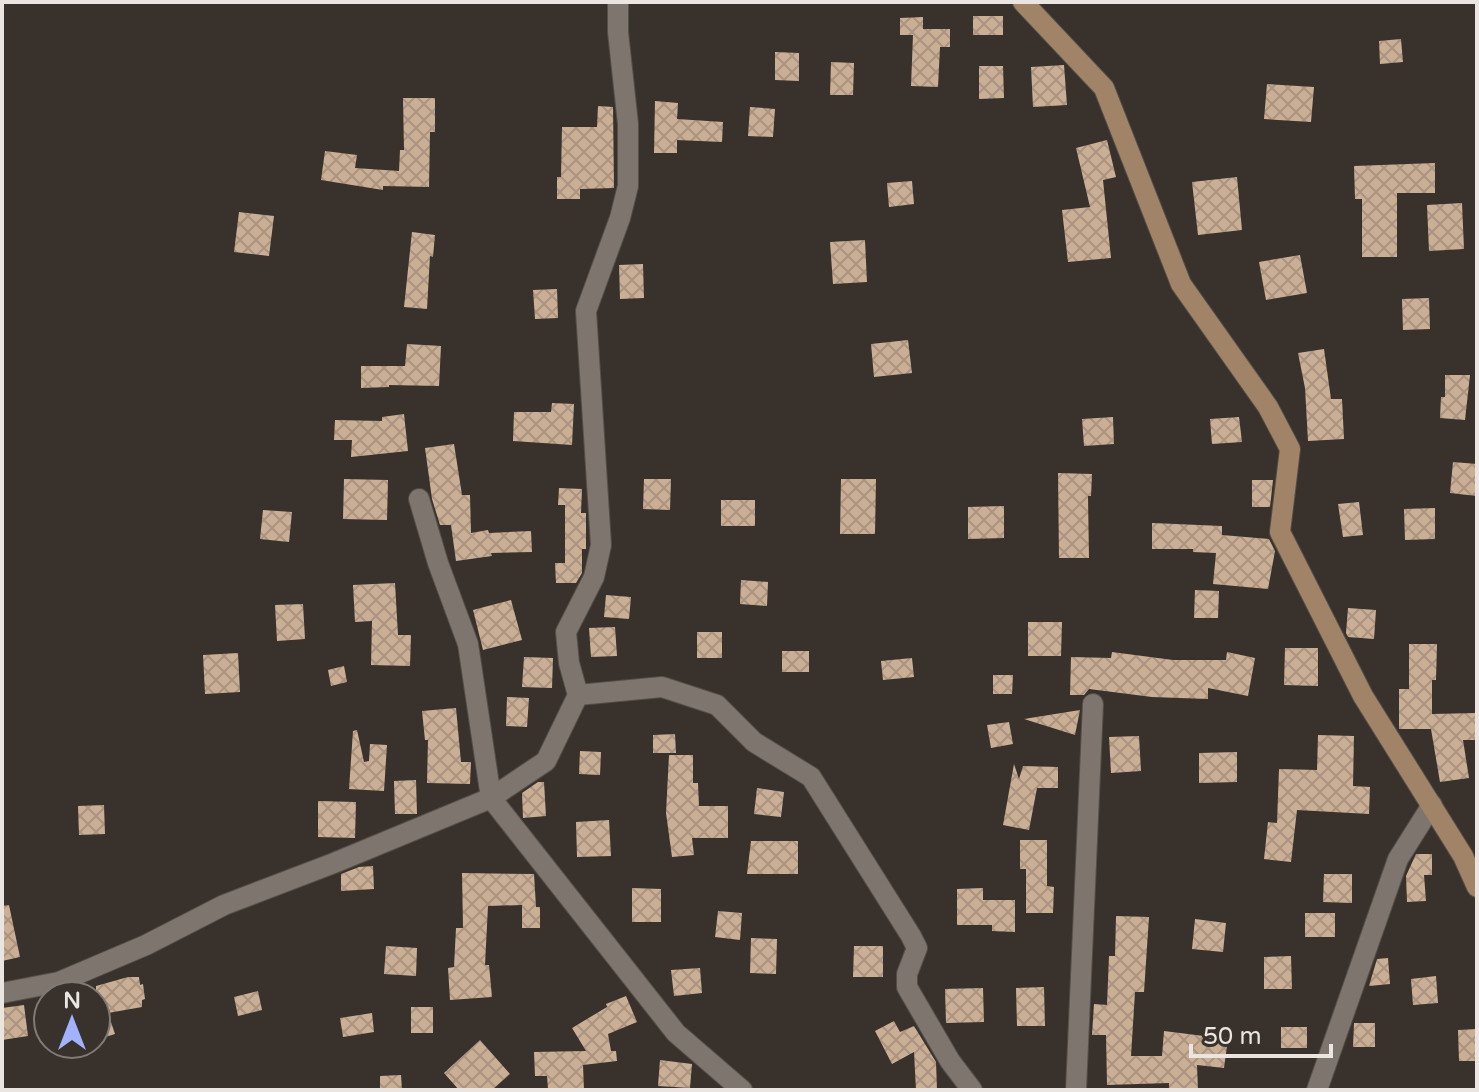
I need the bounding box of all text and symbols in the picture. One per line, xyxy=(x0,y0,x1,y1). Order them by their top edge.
north arrow xyxy=(32,980,112,1060)
text: N xyxy=(63,988,81,1014)
scale bar xyxy=(1191,1008,1331,1058)
text: 50 m xyxy=(1203,1022,1261,1051)

